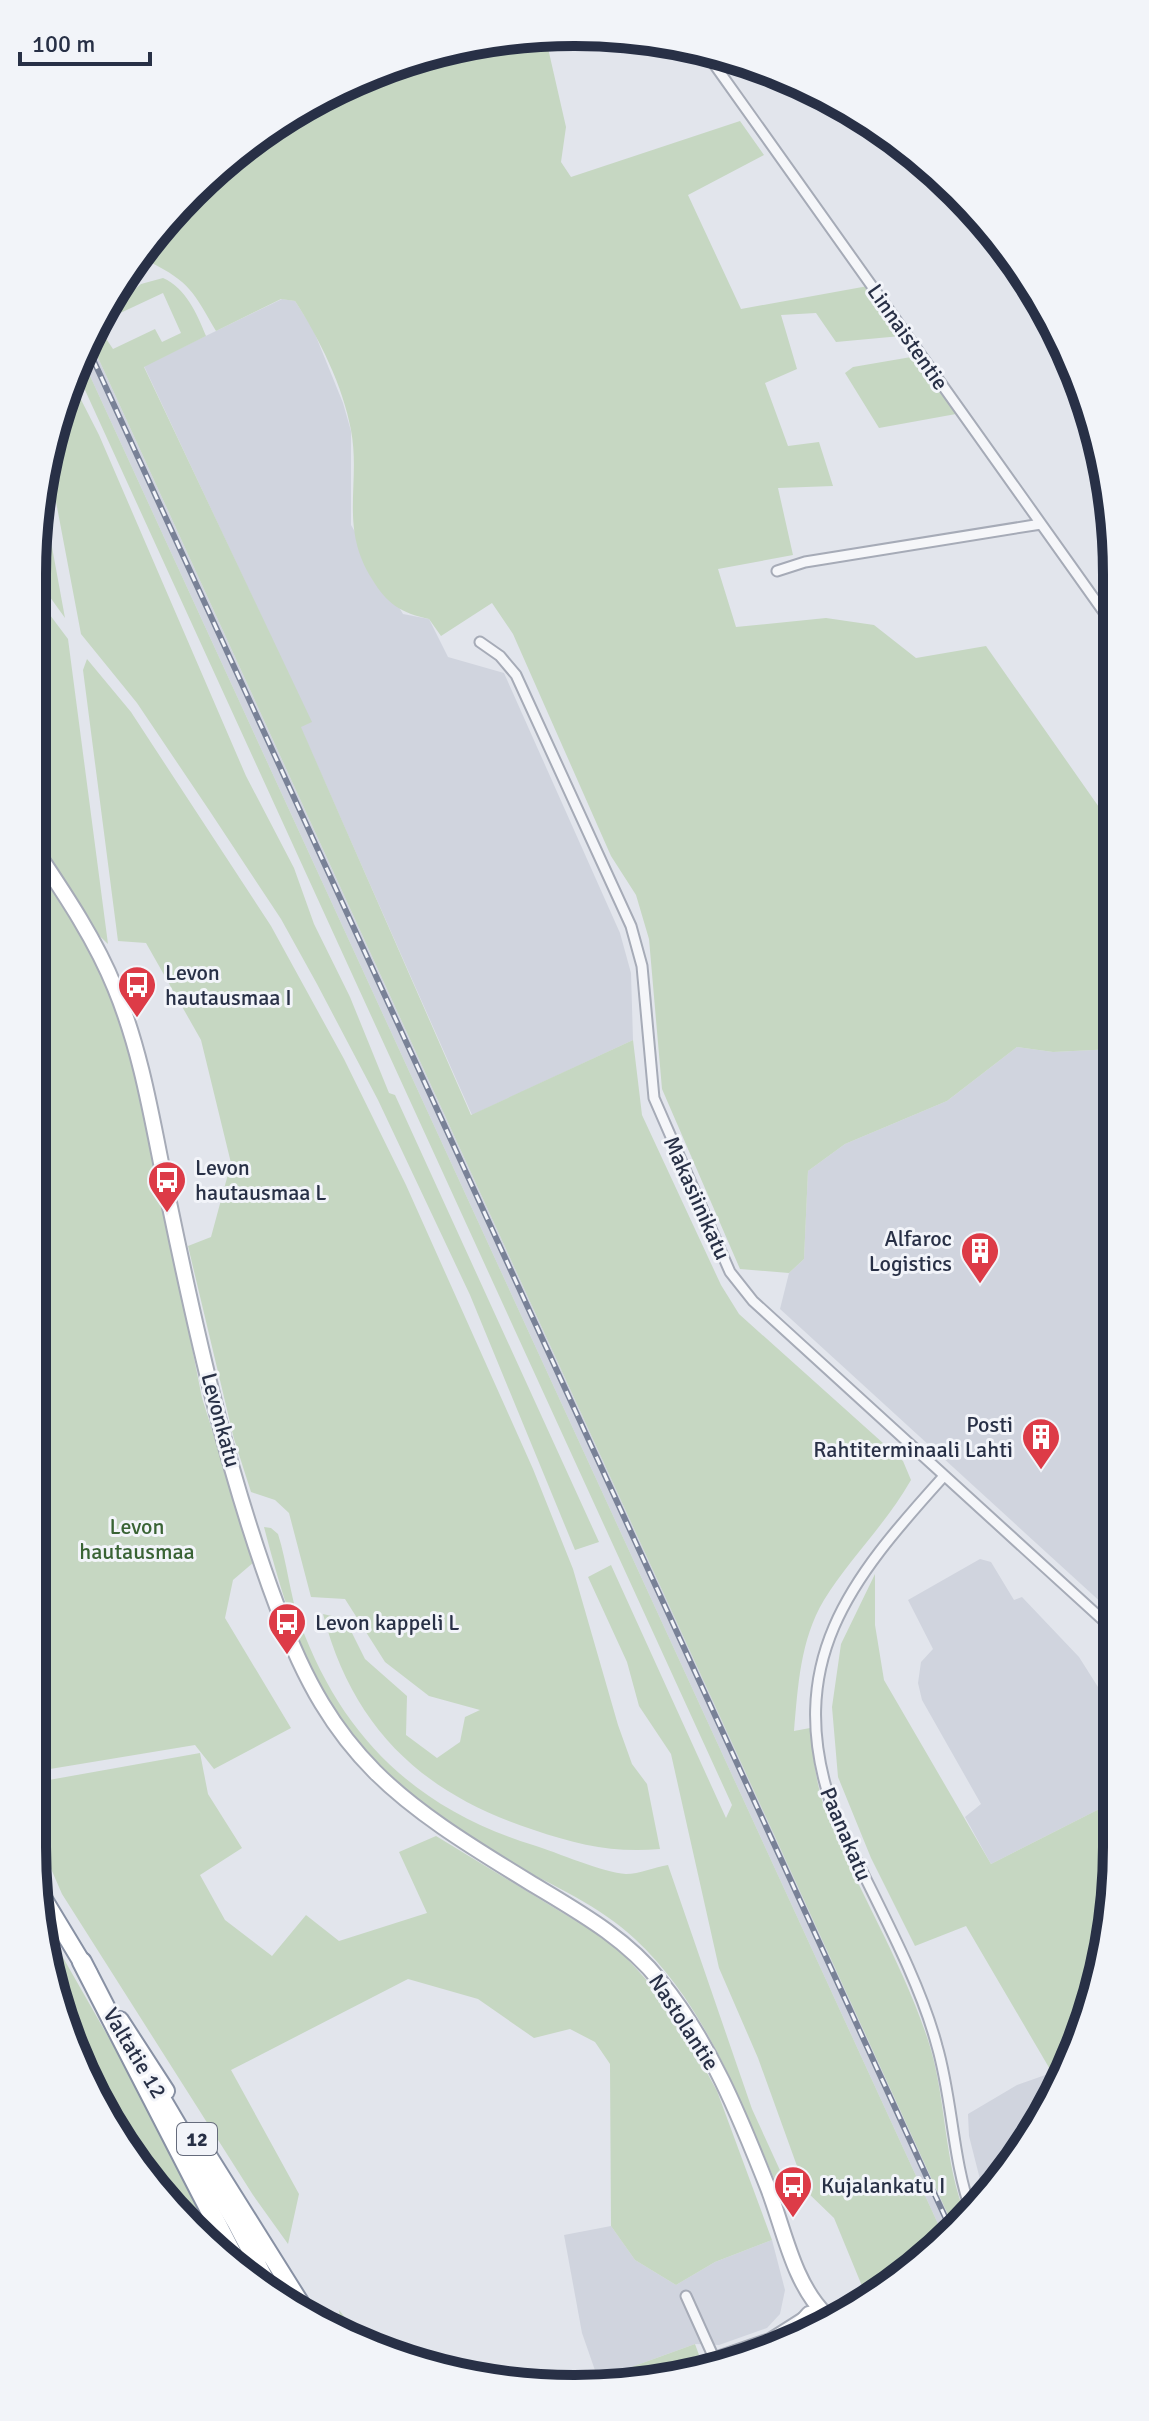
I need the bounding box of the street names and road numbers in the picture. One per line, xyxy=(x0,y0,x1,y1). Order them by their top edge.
street label: Linnaistentie xyxy=(862,279,954,395)
street label: Makasiinikatu xyxy=(658,1132,736,1264)
street label: Levonkatu xyxy=(195,1370,247,1470)
street label: Paanakatu xyxy=(814,1783,878,1885)
street label: Nastolantie xyxy=(643,1969,725,2075)
street label: Valtatie 12 xyxy=(97,2003,173,2103)
road number: 12 xyxy=(177,2123,217,2155)

